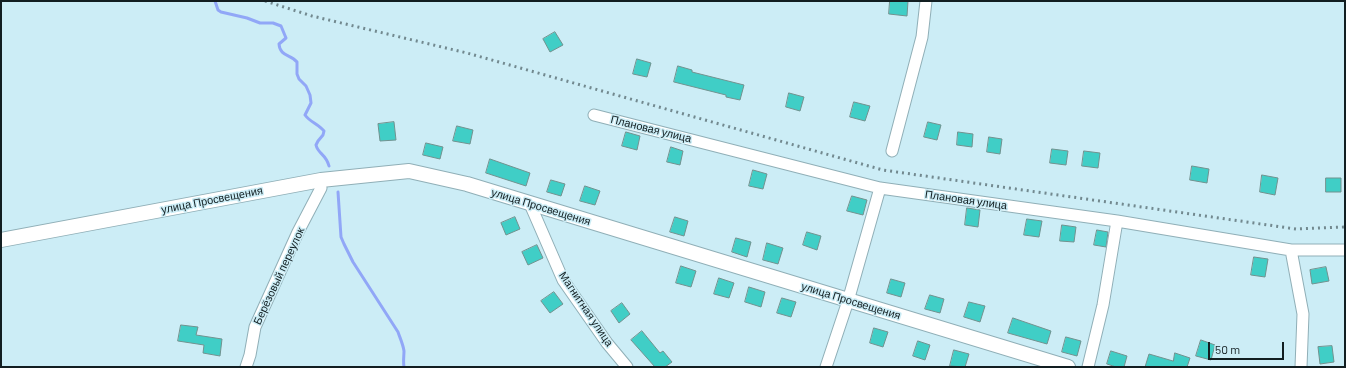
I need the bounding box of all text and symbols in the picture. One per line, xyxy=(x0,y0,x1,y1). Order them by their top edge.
street label: Плановая улица xyxy=(609,113,693,145)
street label: улица Просвещения xyxy=(160,184,264,216)
street label: улица Просвещения xyxy=(490,186,592,228)
street label: Плановая улица xyxy=(924,188,1008,212)
street label: Берёзовый переулок xyxy=(251,225,307,327)
street label: Магнитная улица xyxy=(556,269,616,349)
street label: улица Просвещения xyxy=(800,280,902,322)
scale bar xyxy=(1210,334,1286,360)
text: 50 m xyxy=(1215,342,1240,356)

